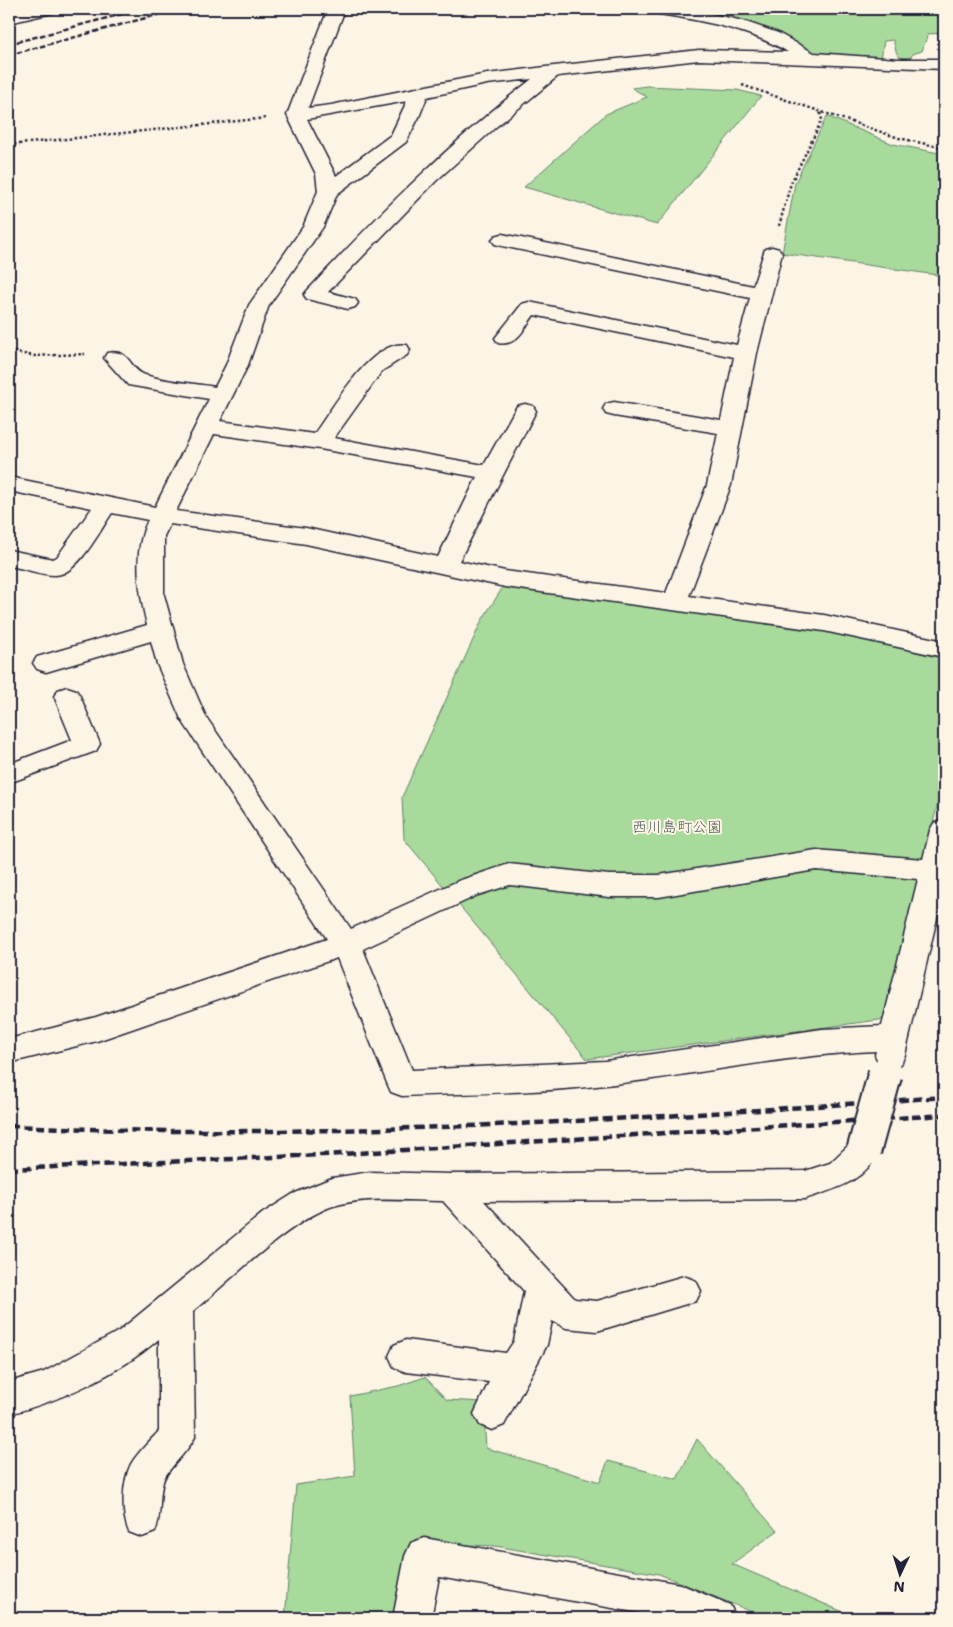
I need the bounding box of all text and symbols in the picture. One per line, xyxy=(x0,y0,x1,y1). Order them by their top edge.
park label: 西川島町公園 xyxy=(632,817,722,837)
north arrow xyxy=(876,1550,926,1600)
text: N xyxy=(893,1578,905,1596)

